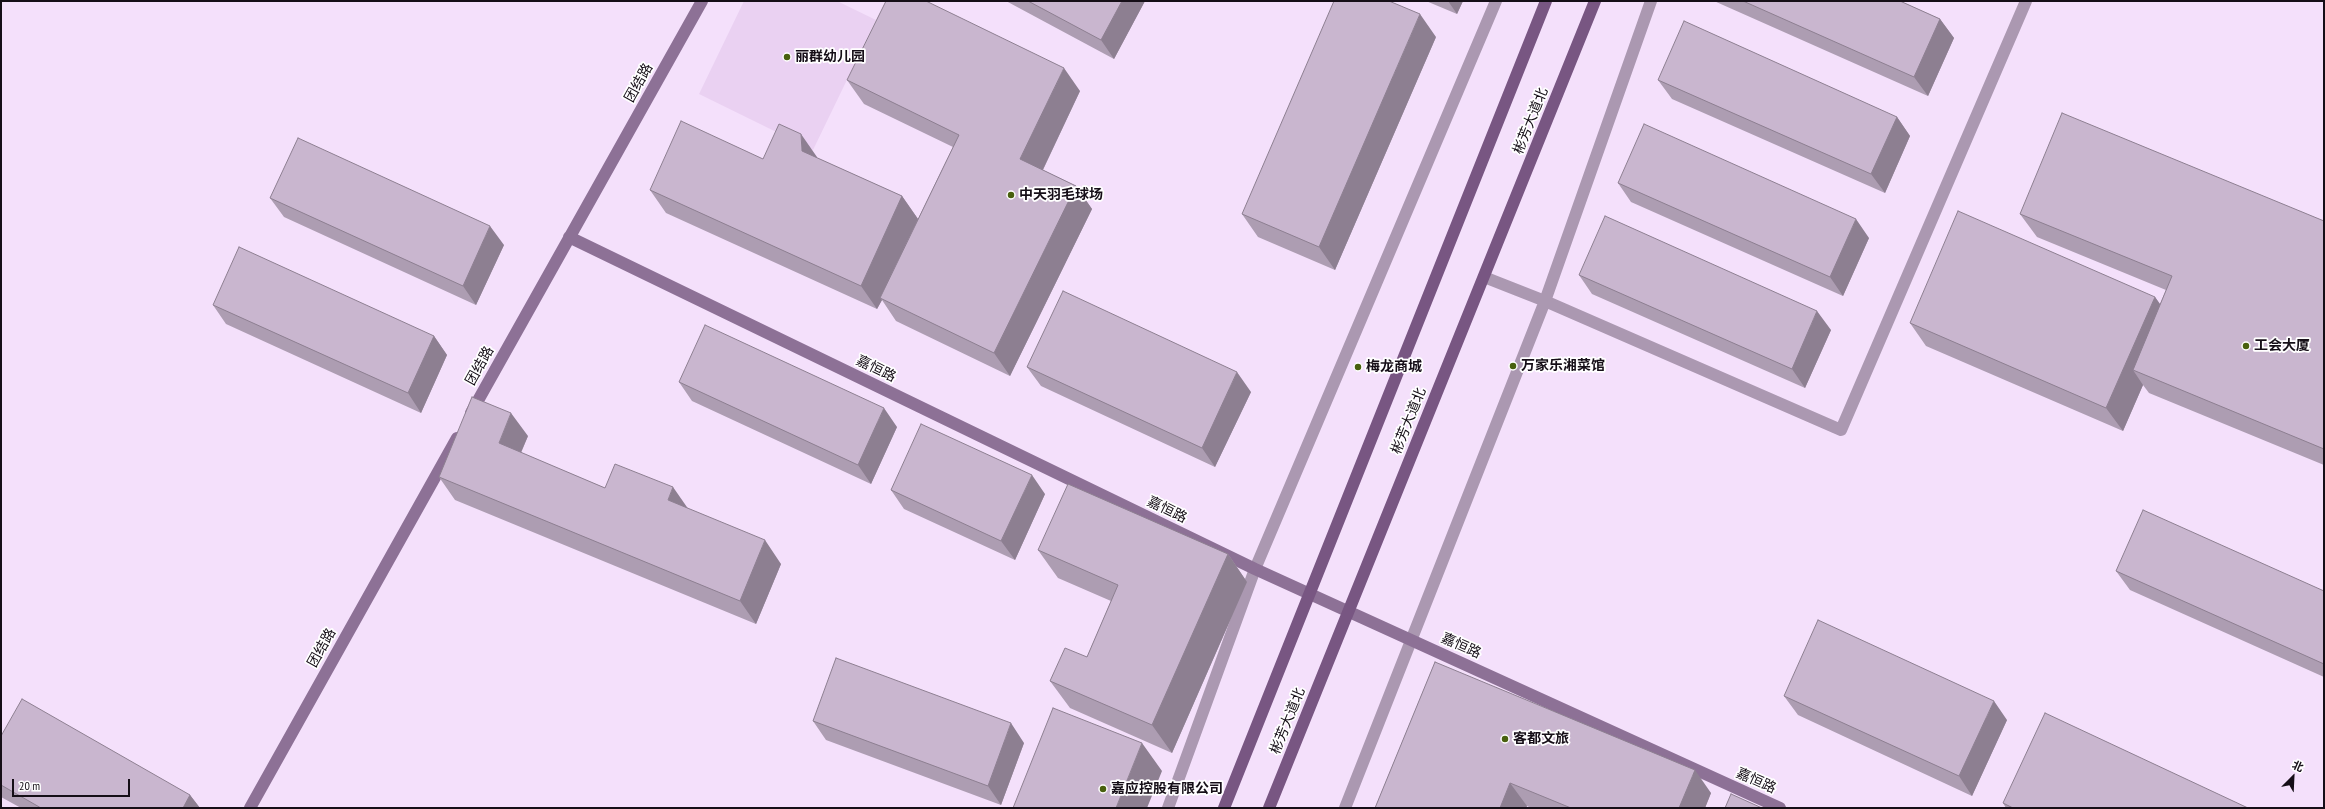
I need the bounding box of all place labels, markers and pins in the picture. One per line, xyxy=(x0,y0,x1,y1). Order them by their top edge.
place label: 丽群幼儿园 xyxy=(795,49,865,65)
marker: 丽群幼儿园 xyxy=(782,52,792,62)
place label: 中天羽毛球场 xyxy=(1019,187,1103,203)
marker: 中天羽毛球场 xyxy=(1006,190,1016,200)
place label: 工会大厦 xyxy=(2254,338,2310,354)
marker: 工会大厦 xyxy=(2241,341,2251,351)
place label: 万家乐湘菜馆 xyxy=(1521,358,1605,374)
place label: 梅龙商城 xyxy=(1366,359,1422,375)
marker: 万家乐湘菜馆 xyxy=(1508,361,1518,371)
marker: 梅龙商城 xyxy=(1353,362,1363,372)
place label: 客都文旅 xyxy=(1513,731,1569,747)
marker: 客都文旅 xyxy=(1500,734,1510,744)
place label: 嘉应控股有限公司 xyxy=(1111,781,1223,797)
marker: 嘉应控股有限公司 xyxy=(1098,784,1108,794)

